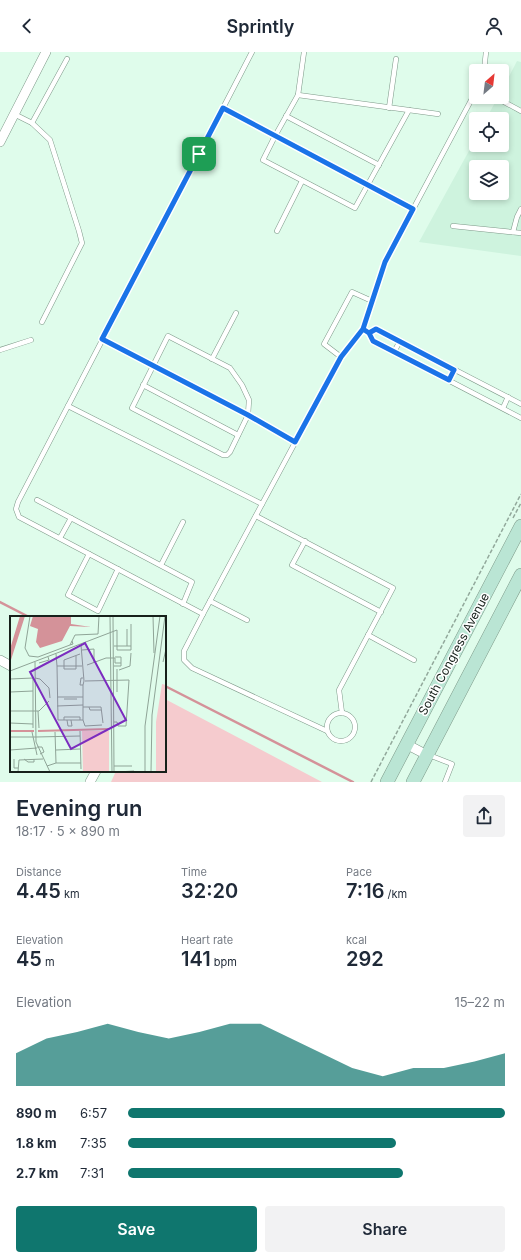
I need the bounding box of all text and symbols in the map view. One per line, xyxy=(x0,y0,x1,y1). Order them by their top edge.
icon: back xyxy=(16,15,38,37)
icon: person xyxy=(483,15,505,37)
text: Sprintly xyxy=(227,16,294,37)
north arrow xyxy=(469,64,509,104)
map controls xyxy=(469,64,509,200)
button: locate xyxy=(469,112,509,152)
pin xyxy=(182,137,216,171)
icon: arrive xyxy=(188,143,210,165)
button: layers xyxy=(469,160,509,200)
street label: South Congress Avenue xyxy=(415,590,492,717)
inset map xyxy=(10,616,166,772)
text: Evening run xyxy=(16,795,142,821)
button: share xyxy=(463,795,505,837)
text: 18:17 · 5 × 890 m xyxy=(16,823,120,839)
text: Distance xyxy=(16,865,61,879)
text: Time xyxy=(181,865,207,879)
text: Pace xyxy=(346,865,372,879)
text: 4.45 xyxy=(16,879,61,903)
text: 32:20 xyxy=(181,879,238,903)
text: 7:16 xyxy=(346,879,384,903)
text: km xyxy=(61,887,80,901)
text: /km xyxy=(384,887,407,901)
text: Elevation xyxy=(16,933,63,947)
text: Heart rate xyxy=(181,933,233,947)
text: kcal xyxy=(346,933,367,947)
text: 45 xyxy=(16,947,42,971)
text: 141 xyxy=(181,947,211,971)
text: 292 xyxy=(346,947,384,971)
text: m xyxy=(42,955,55,969)
text: bpm xyxy=(211,955,237,969)
text: Elevation xyxy=(16,994,72,1010)
text: 15–22 m xyxy=(454,994,505,1010)
text: 890 m xyxy=(16,1105,57,1121)
text: 6:57 xyxy=(80,1105,107,1121)
text: 1.8 km xyxy=(16,1135,57,1151)
text: 7:35 xyxy=(80,1135,107,1151)
text: 2.7 km xyxy=(16,1165,58,1181)
text: 7:31 xyxy=(80,1165,104,1181)
button: Save xyxy=(16,1206,257,1252)
button: Share xyxy=(265,1206,505,1252)

